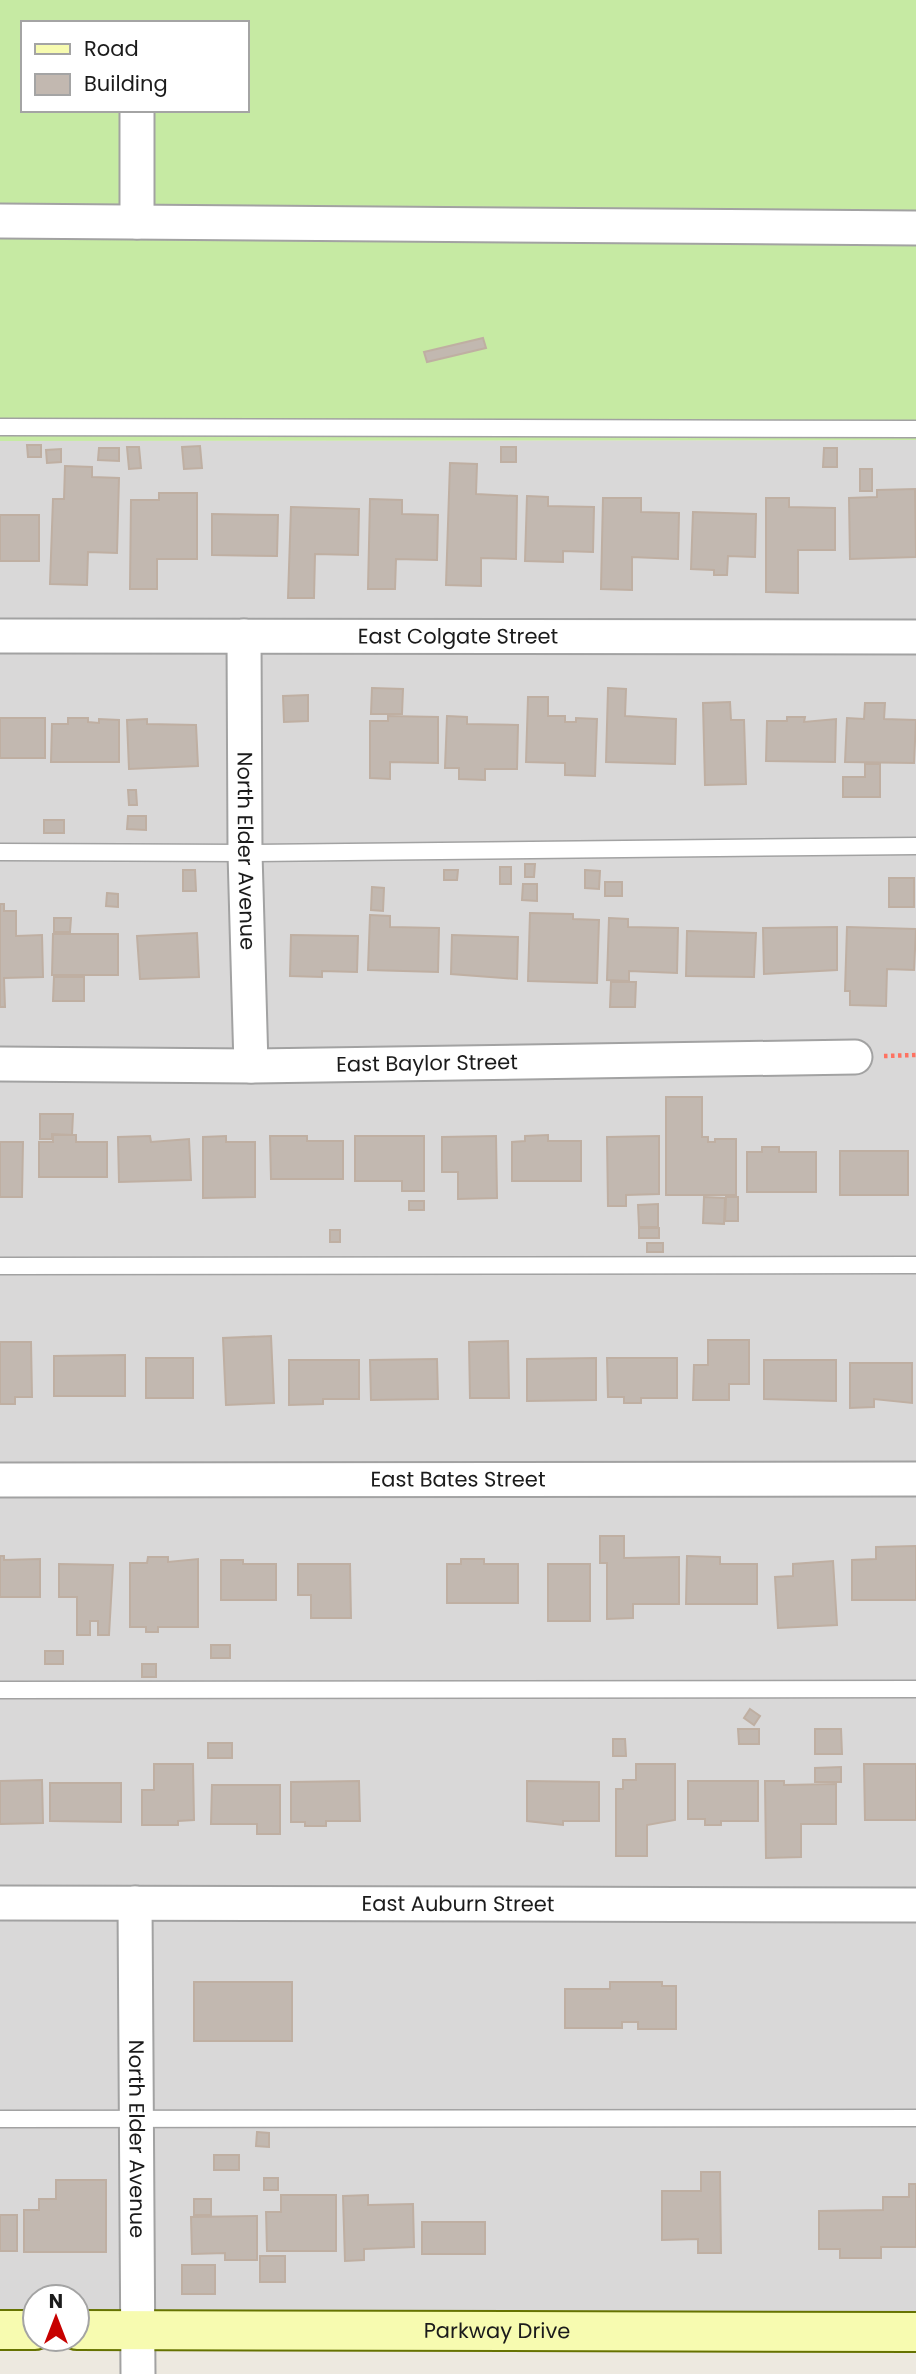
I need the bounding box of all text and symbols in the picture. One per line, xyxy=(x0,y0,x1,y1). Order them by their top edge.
legend xyxy=(21,21,248,112)
text: Road xyxy=(84,34,139,63)
text: Building xyxy=(84,69,168,98)
street label: East Colgate Street xyxy=(358,621,558,651)
street label: North Elder Avenue xyxy=(231,752,263,951)
street label: East Baylor Street xyxy=(336,1047,518,1079)
street label: East Bates Street xyxy=(370,1464,546,1494)
street label: East Auburn Street xyxy=(361,1889,555,1918)
street label: North Elder Avenue xyxy=(122,2040,152,2238)
north arrow xyxy=(21,2283,91,2353)
text: N xyxy=(49,2288,63,2315)
street label: Parkway Drive xyxy=(424,2316,570,2345)

